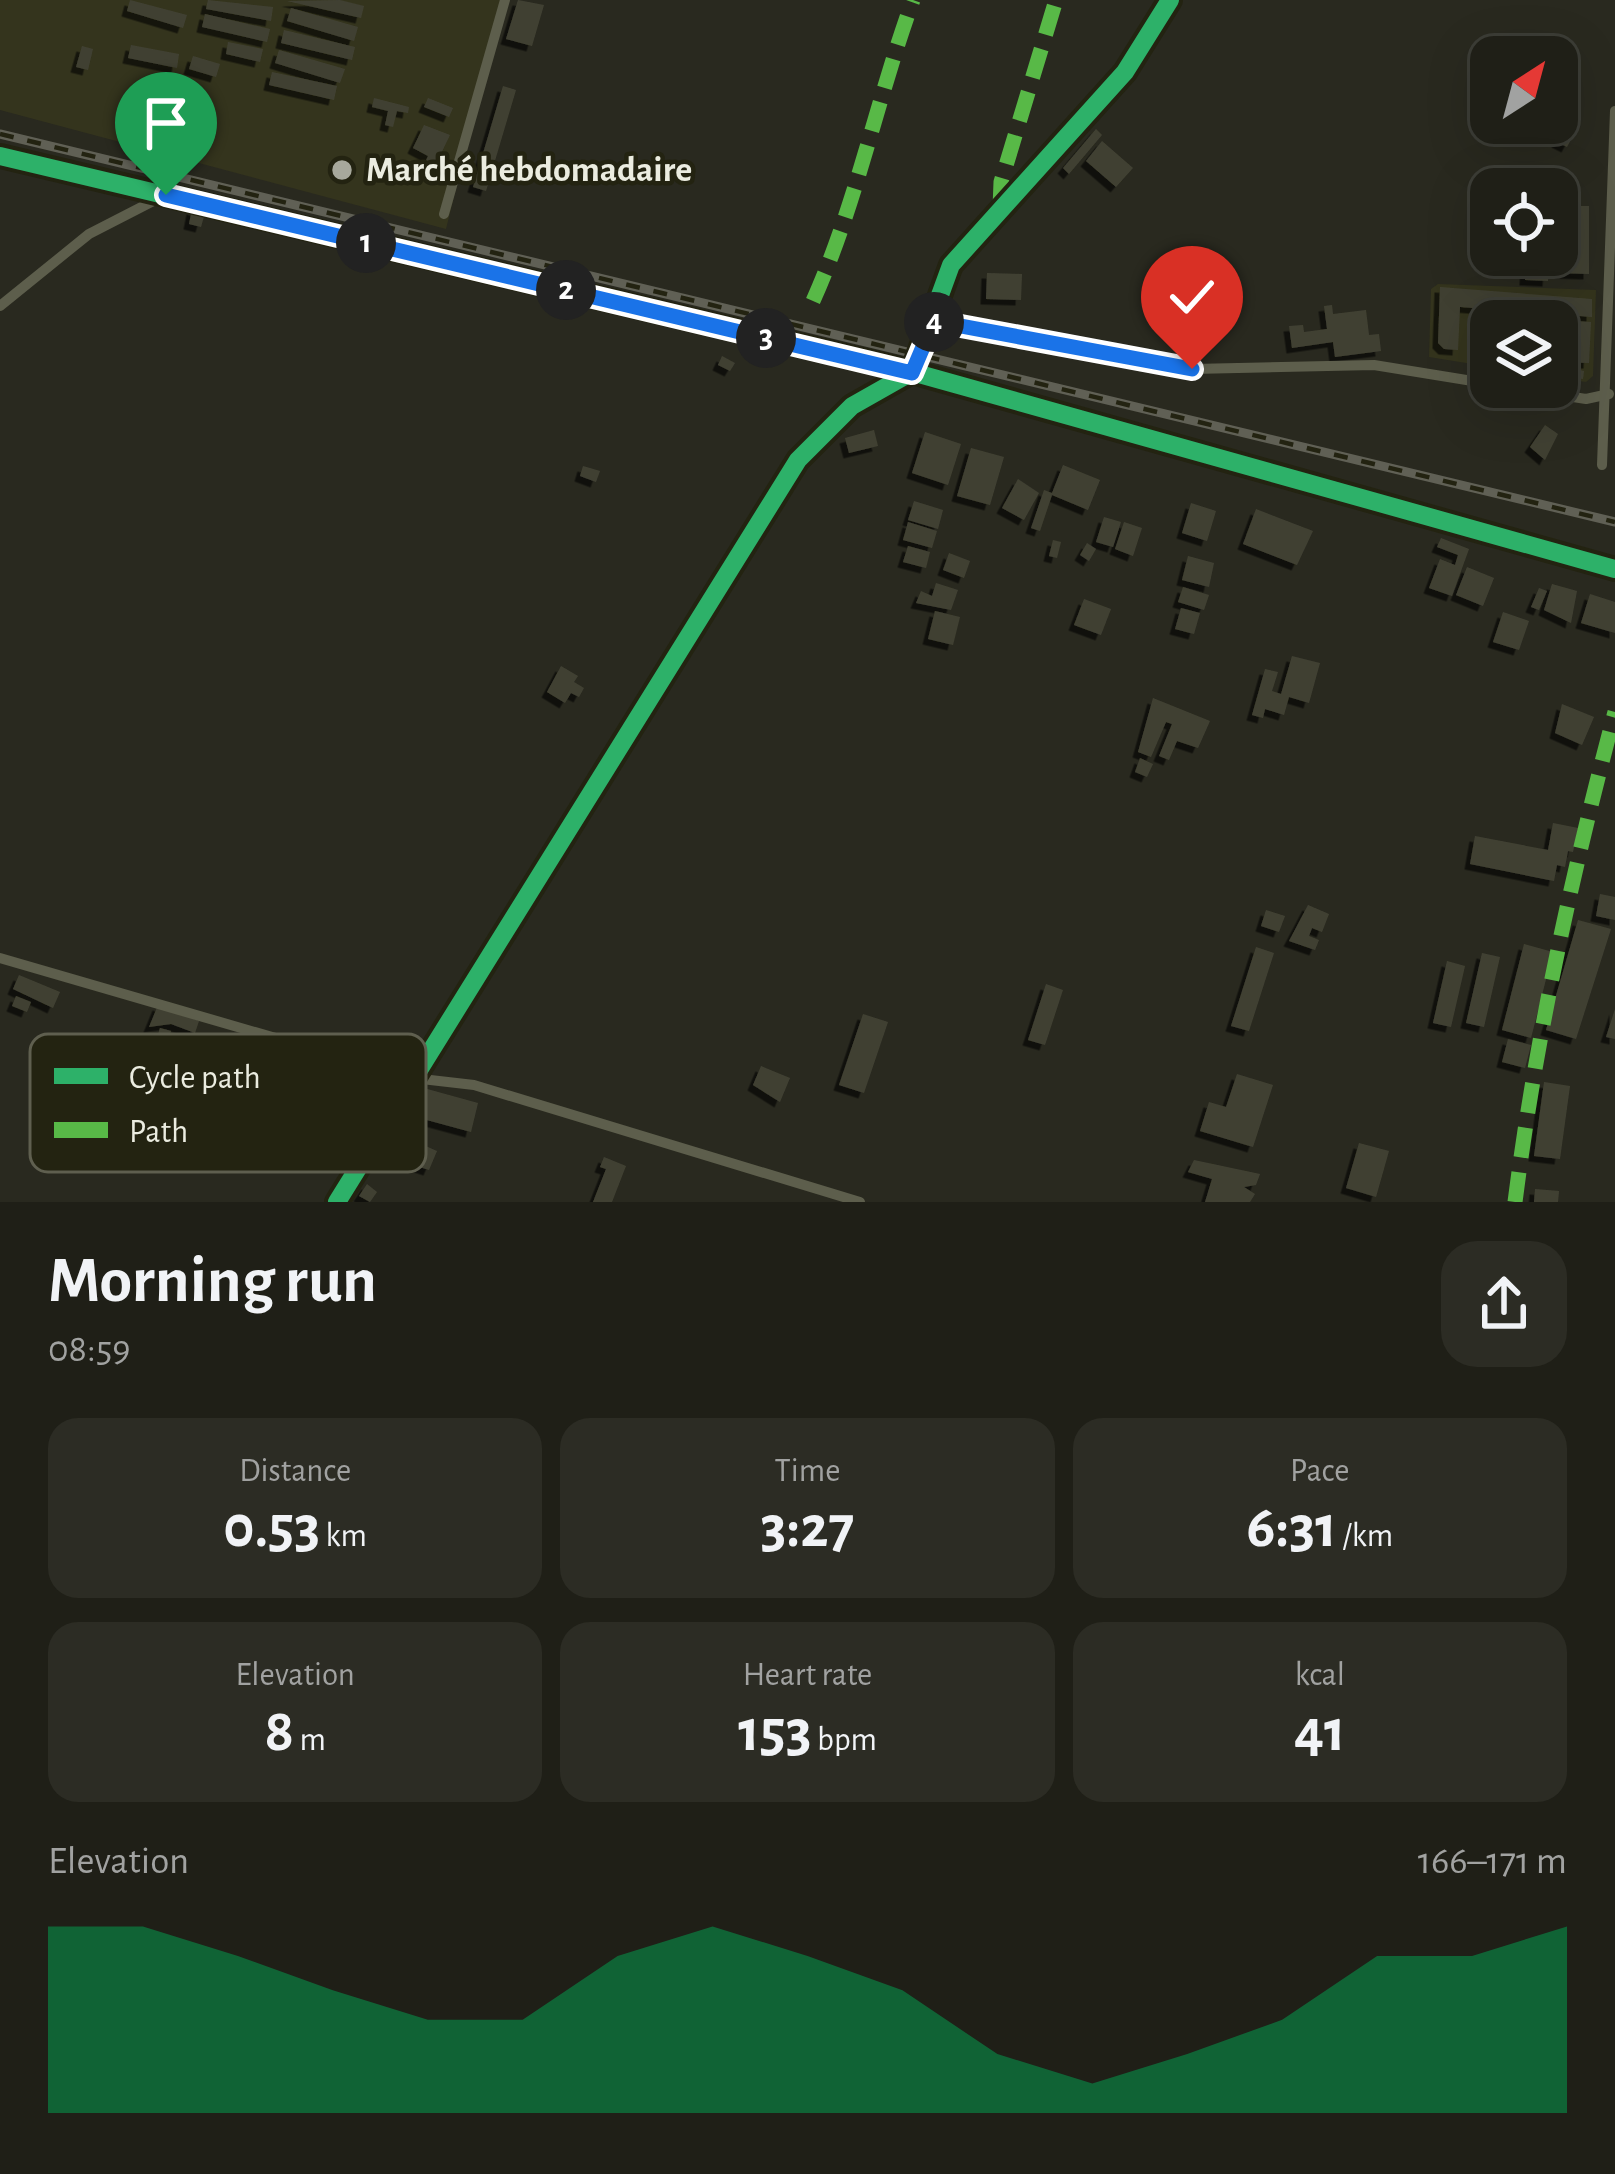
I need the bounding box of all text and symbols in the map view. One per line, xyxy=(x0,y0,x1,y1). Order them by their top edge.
north arrow xyxy=(1470,36,1578,144)
map controls xyxy=(1470,36,1578,408)
pin xyxy=(115,72,217,195)
icon: arrive xyxy=(133,90,199,156)
place label: Marché hebdomadaire xyxy=(366,152,692,188)
marker: Marché hebdomadaire xyxy=(329,157,355,183)
button: locate xyxy=(1470,168,1578,276)
pin: 1 xyxy=(336,213,396,273)
text: 1 xyxy=(360,226,372,259)
pin xyxy=(1141,246,1243,369)
pin: 2 xyxy=(536,260,596,320)
icon: check xyxy=(1159,264,1225,330)
text: 2 xyxy=(558,273,574,306)
pin: 4 xyxy=(904,292,964,352)
button: layers xyxy=(1470,300,1578,408)
text: 4 xyxy=(926,305,942,338)
pin: 3 xyxy=(736,308,796,368)
text: 3 xyxy=(759,321,773,354)
legend xyxy=(30,1034,426,1172)
text: Cycle path xyxy=(129,1062,261,1095)
text: Path xyxy=(129,1116,188,1149)
button: share xyxy=(1441,1241,1567,1367)
text: Morning run xyxy=(48,1248,377,1314)
text: 08:59 xyxy=(48,1330,131,1369)
text: Distance xyxy=(239,1455,351,1488)
text: Time xyxy=(775,1455,840,1488)
text: Pace xyxy=(1290,1455,1350,1488)
text: 0.53 xyxy=(223,1498,320,1558)
text: 3:27 xyxy=(761,1498,854,1558)
text: 6:31 xyxy=(1247,1498,1337,1558)
text: km xyxy=(320,1520,367,1553)
text: /km xyxy=(1337,1520,1393,1553)
text: Elevation xyxy=(236,1659,355,1692)
text: Heart rate xyxy=(743,1659,872,1692)
text: kcal xyxy=(1295,1659,1345,1692)
text: 8 xyxy=(264,1702,294,1762)
text: 153 xyxy=(738,1702,812,1762)
text: 41 xyxy=(1294,1702,1346,1762)
text: m xyxy=(294,1724,326,1757)
text: bpm xyxy=(812,1724,877,1757)
text: Elevation xyxy=(48,1842,189,1881)
text: 166–171 m xyxy=(1418,1842,1567,1881)

